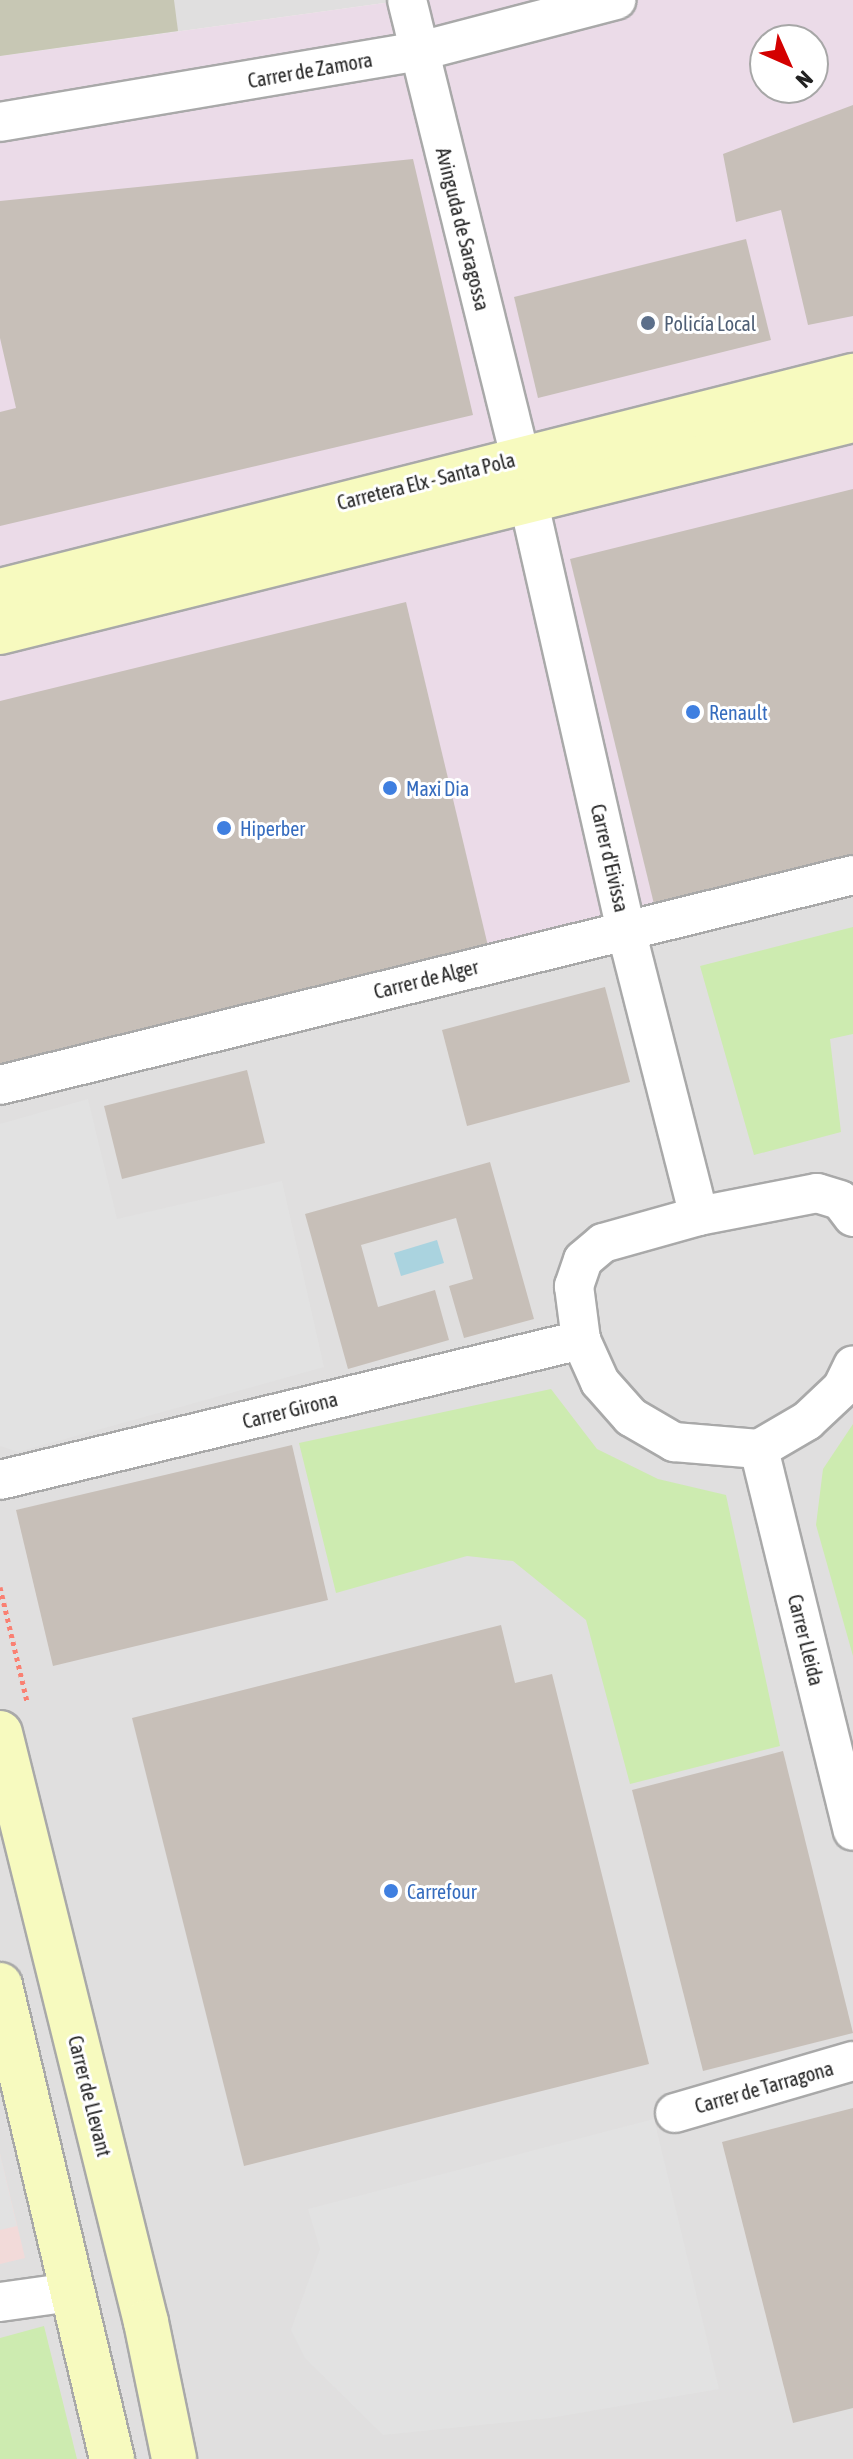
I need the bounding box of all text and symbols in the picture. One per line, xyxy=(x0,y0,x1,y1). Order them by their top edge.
north arrow xyxy=(749,24,829,104)
street label: Carrer de Zamora xyxy=(246,47,374,93)
text: N xyxy=(791,66,818,93)
street label: Avinguda de Saragossa xyxy=(431,145,495,313)
place label: Policía Local xyxy=(664,311,756,335)
marker: Policía Local xyxy=(639,314,657,332)
street label: Carretera Elx - Santa Pola xyxy=(335,447,517,515)
place label: Renault xyxy=(709,700,768,724)
marker: Renault xyxy=(684,703,702,721)
place label: Maxi Dia xyxy=(406,776,469,800)
marker: Maxi Dia xyxy=(381,779,399,797)
street label: Carrer d'Eivissa xyxy=(586,802,634,914)
place label: Hiperber xyxy=(240,816,305,840)
marker: Hiperber xyxy=(215,819,233,837)
street label: Carrer de Alger xyxy=(371,954,481,1004)
street label: Carrer Girona xyxy=(240,1387,340,1433)
street label: Carrer Lleida xyxy=(783,1592,829,1688)
place label: Carrefour xyxy=(407,1879,477,1903)
marker: Carrefour xyxy=(382,1882,400,1900)
street label: Carrer de Llevant xyxy=(63,2033,117,2159)
street label: Carrer de Tarragona xyxy=(692,2056,836,2118)

